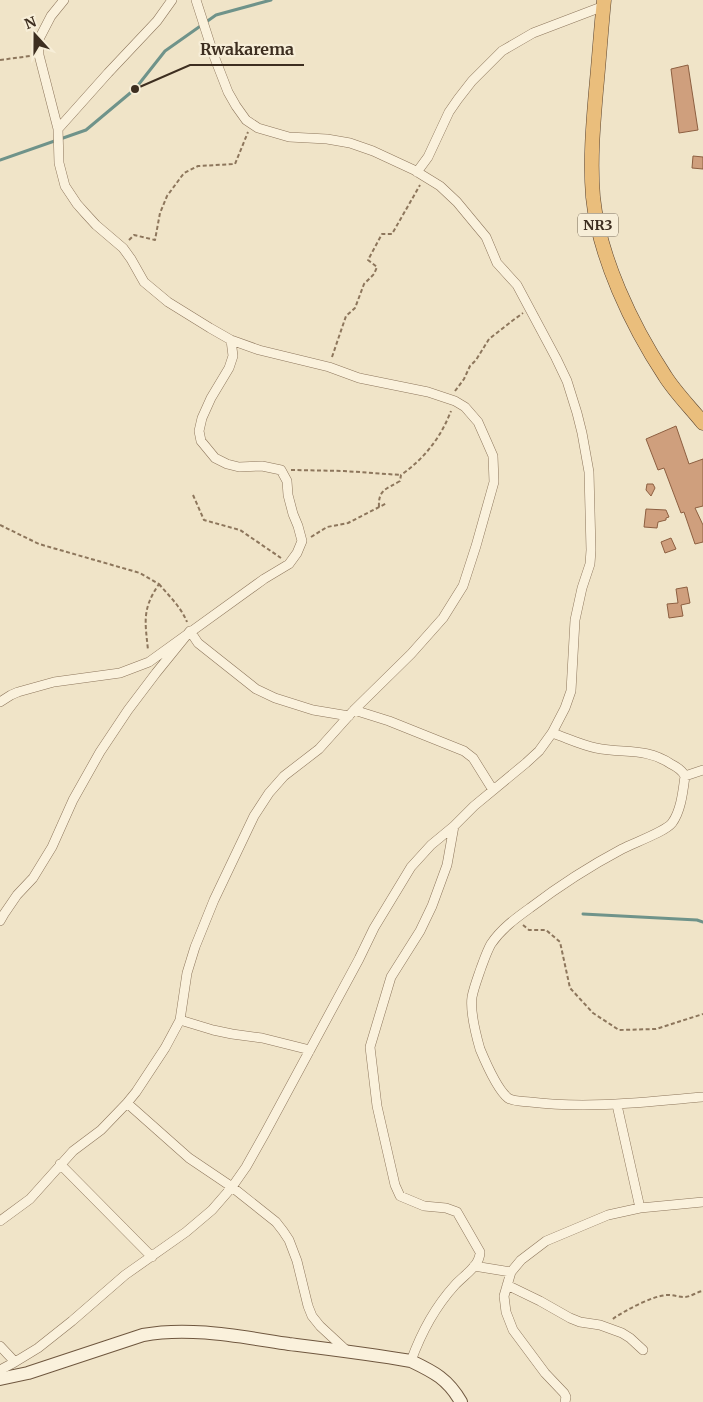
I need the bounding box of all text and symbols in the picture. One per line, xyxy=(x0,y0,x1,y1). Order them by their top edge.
north arrow xyxy=(10,10,60,60)
text: N xyxy=(22,12,39,33)
callout: Rwakarema xyxy=(190,34,304,65)
text: Rwakarema xyxy=(200,39,294,59)
road number: NR3 xyxy=(578,214,618,236)

